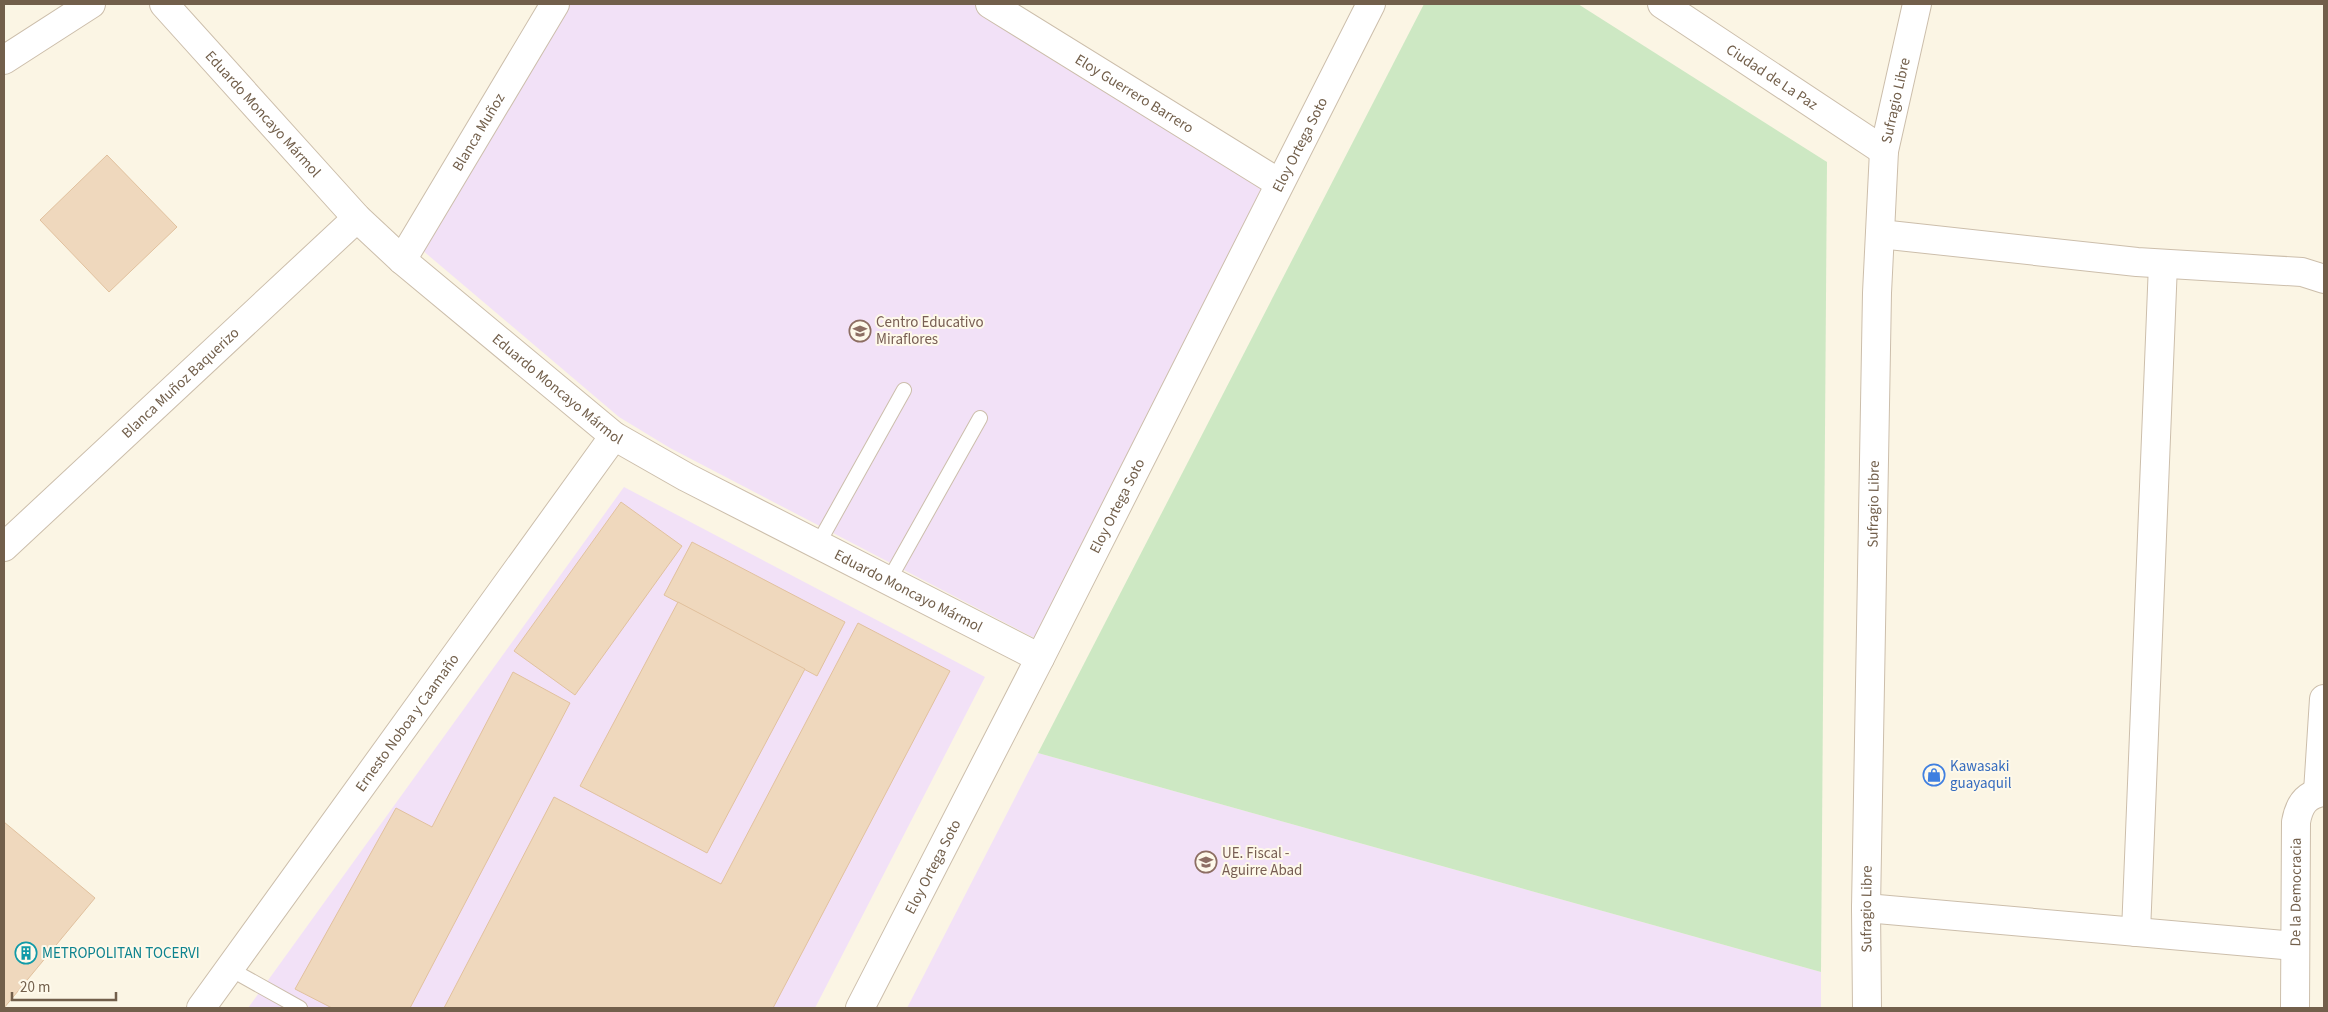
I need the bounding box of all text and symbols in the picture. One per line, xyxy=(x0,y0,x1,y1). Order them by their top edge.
street label: Ciudad de La Paz xyxy=(1722,39,1822,115)
street label: Eduardo Moncayo Mármol xyxy=(200,46,326,182)
street label: Eloy Guerrero Barrero xyxy=(1071,49,1198,138)
street label: Sufragio Libre xyxy=(1876,56,1915,145)
street label: Blanca Muñoz xyxy=(447,89,510,175)
street label: Eloy Ortega Soto xyxy=(1267,93,1333,196)
place label: Centro Educativo Miraflores xyxy=(876,312,984,350)
school or university icon: Centro Educativo Miraflores xyxy=(848,319,872,343)
street label: Blanca Muñoz Baquerizo xyxy=(117,322,244,443)
street label: Eduardo Moncayo Mármol xyxy=(488,329,627,450)
street label: Eloy Ortega Soto xyxy=(1084,455,1150,557)
street label: Sufragio Libre xyxy=(1862,460,1885,548)
street label: Eduardo Moncayo Mármol xyxy=(831,544,986,638)
street label: Ernesto Noboa y Caamaño xyxy=(350,649,464,796)
place label: Kawasaki guayaquil xyxy=(1950,756,2012,794)
shop icon: Kawasaki guayaquil xyxy=(1922,763,1946,787)
street label: Eloy Ortega Soto xyxy=(900,816,966,918)
street label: De la Democracia xyxy=(2285,838,2306,946)
place label: UE. Fiscal - Aguirre Abad xyxy=(1222,843,1302,881)
school or university icon: UE. Fiscal - Aguirre Abad xyxy=(1194,850,1218,874)
street label: Sufragio Libre xyxy=(1855,865,1877,953)
building icon: METROPOLITAN TOCERVI xyxy=(14,941,38,965)
place label: METROPOLITAN TOCERVI xyxy=(42,943,200,964)
scale bar xyxy=(12,970,116,1002)
text: 20 m xyxy=(20,977,50,998)

